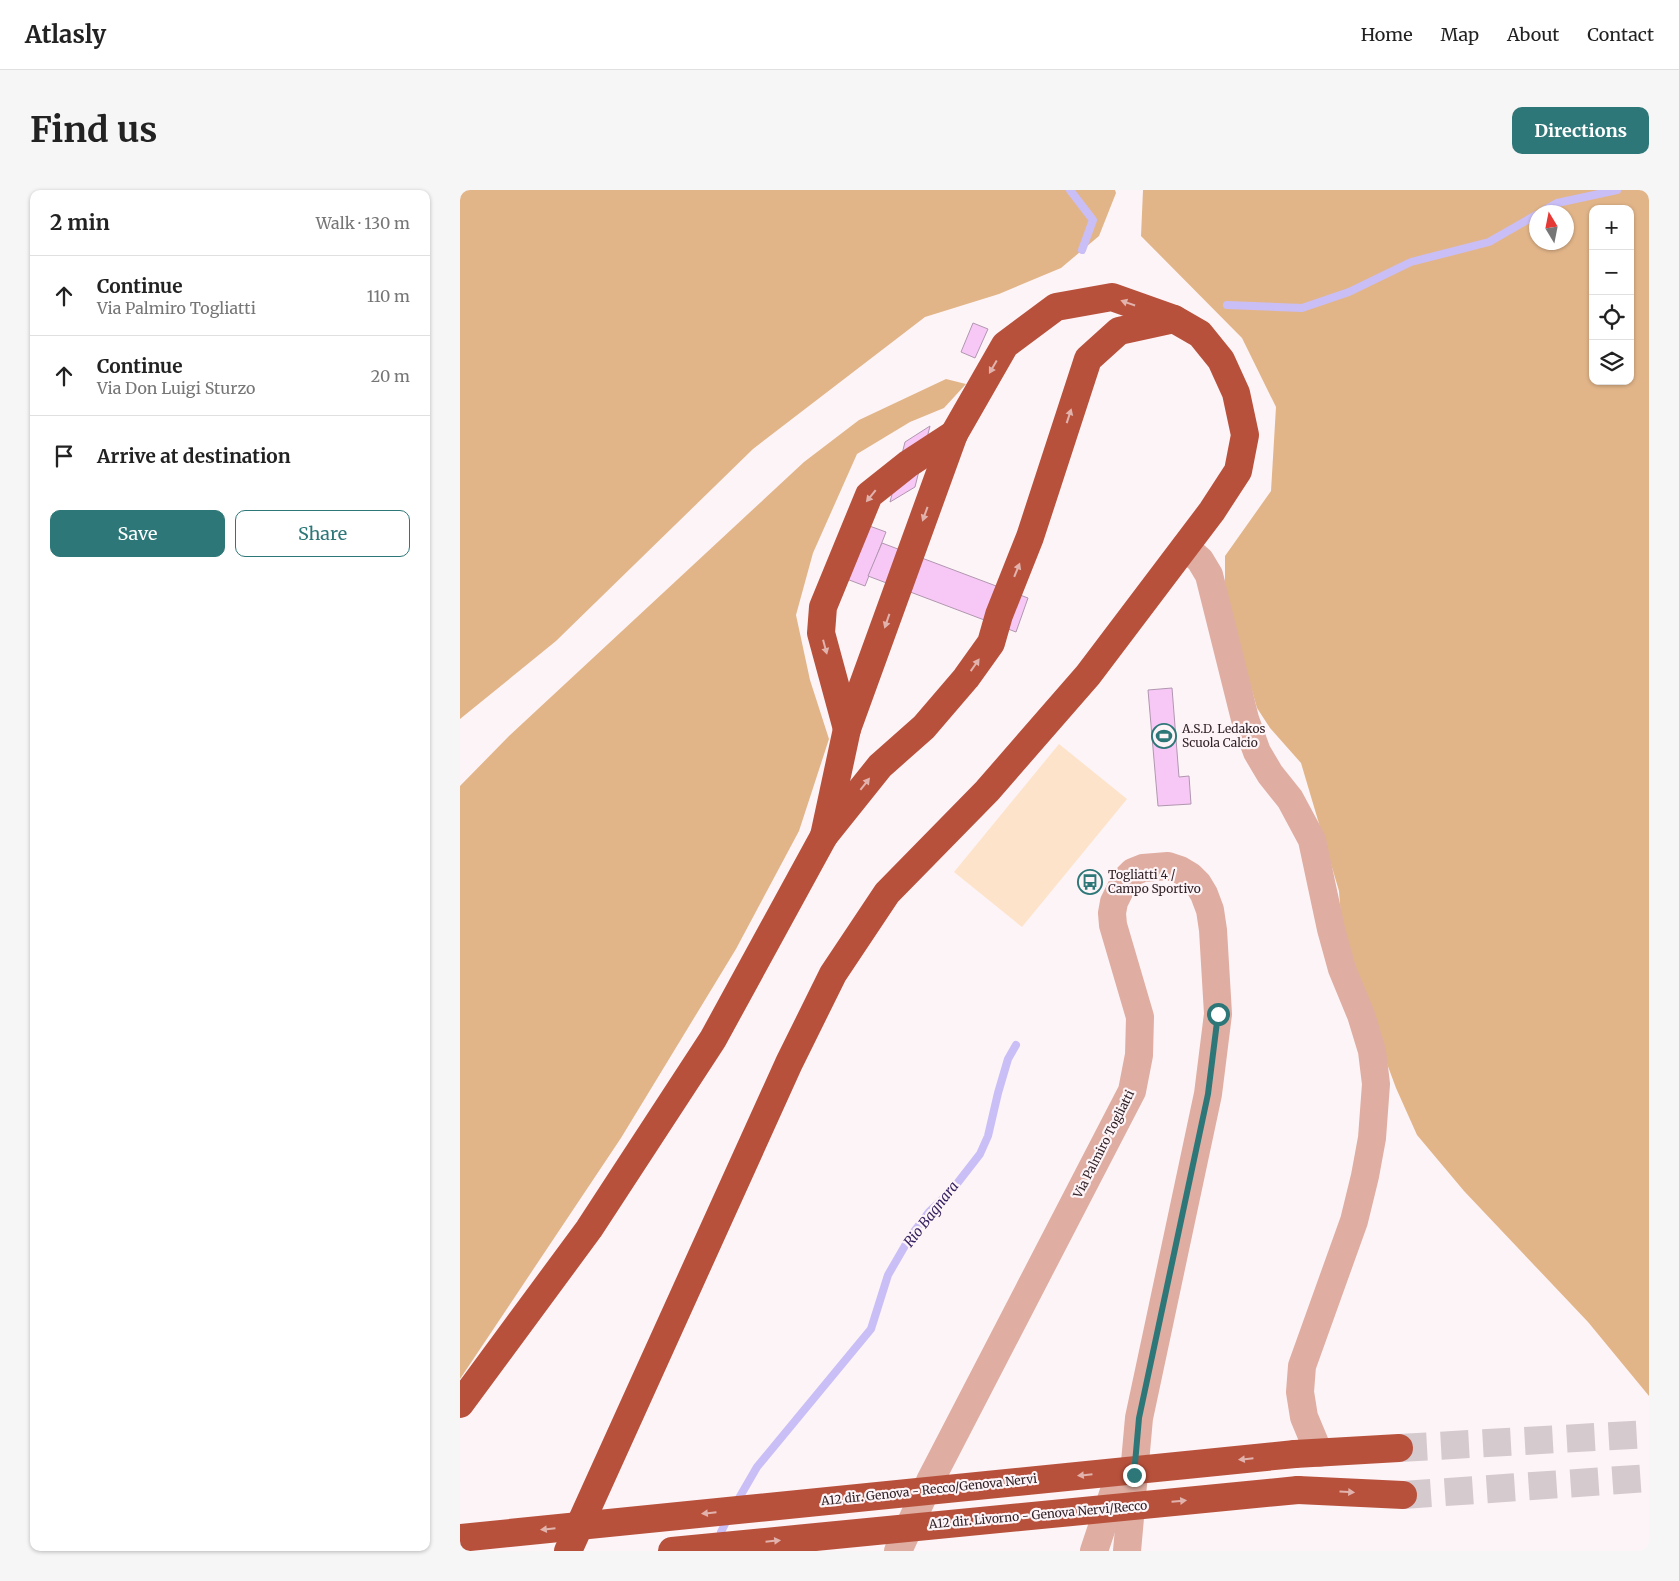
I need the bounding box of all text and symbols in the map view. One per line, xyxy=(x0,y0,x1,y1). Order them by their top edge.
text: Atlasly xyxy=(25,19,106,50)
text: Home xyxy=(1361,23,1413,46)
text: Map xyxy=(1441,23,1479,46)
text: About xyxy=(1507,23,1559,46)
text: Contact xyxy=(1587,23,1654,46)
button: Directions xyxy=(1512,107,1649,154)
text: Find us xyxy=(30,108,157,152)
north arrow xyxy=(1529,205,1574,250)
map controls xyxy=(1589,205,1634,385)
button: + xyxy=(1589,205,1634,250)
text: 2 min xyxy=(50,209,110,236)
text: Walk · 130 m xyxy=(316,213,410,233)
button: − xyxy=(1589,250,1634,295)
text: Continue xyxy=(97,274,183,298)
icon: ahead xyxy=(50,282,78,310)
text: 110 m xyxy=(367,286,410,306)
button: locate xyxy=(1589,295,1634,340)
text: Via Palmiro Togliatti xyxy=(97,298,256,318)
one-way arrow xyxy=(1120,299,1135,307)
button: layers xyxy=(1589,340,1634,385)
text: Continue xyxy=(97,354,183,378)
one-way arrow xyxy=(988,360,997,373)
icon: ahead xyxy=(50,362,78,390)
text: 20 m xyxy=(371,366,410,386)
text: Via Don Luigi Sturzo xyxy=(97,378,255,398)
one-way arrow xyxy=(1066,409,1074,424)
icon: arrive xyxy=(50,442,78,470)
text: Arrive at destination xyxy=(97,444,291,468)
one-way arrow xyxy=(866,489,876,502)
one-way arrow xyxy=(921,506,928,521)
button: Save xyxy=(50,510,225,557)
button: Share xyxy=(235,510,410,557)
one-way arrow xyxy=(1013,562,1021,577)
one-way arrow xyxy=(882,613,890,628)
one-way arrow xyxy=(821,640,829,655)
one-way arrow xyxy=(970,659,980,672)
place label: A.S.D. Ledakos Scuola Calcio xyxy=(1181,721,1265,750)
sports icon: A.S.D. Ledakos Scuola Calcio xyxy=(1151,723,1177,749)
one-way arrow xyxy=(860,778,871,791)
place label: Togliatti 4 / Campo Sportivo xyxy=(1108,867,1201,896)
bus stop icon: Togliatti 4 / Campo Sportivo xyxy=(1077,869,1103,895)
route start xyxy=(1207,1003,1230,1026)
street label: Via Palmiro Togliatti xyxy=(1069,1087,1137,1201)
water label: Rio Bagnara xyxy=(900,1177,962,1251)
one-way arrow xyxy=(1238,1455,1254,1463)
route end xyxy=(1123,1464,1146,1487)
street label: A12 dir. Genova - Recco/Genova Nervi xyxy=(819,1471,1038,1508)
one-way arrow xyxy=(1076,1471,1092,1479)
one-way arrow xyxy=(1339,1489,1355,1497)
street label: A12 dir. Livorno - Genova Nervi/Recco xyxy=(927,1497,1148,1532)
one-way arrow xyxy=(1171,1497,1187,1505)
one-way arrow xyxy=(701,1509,717,1517)
one-way arrow xyxy=(539,1525,555,1533)
one-way arrow xyxy=(765,1537,781,1545)

